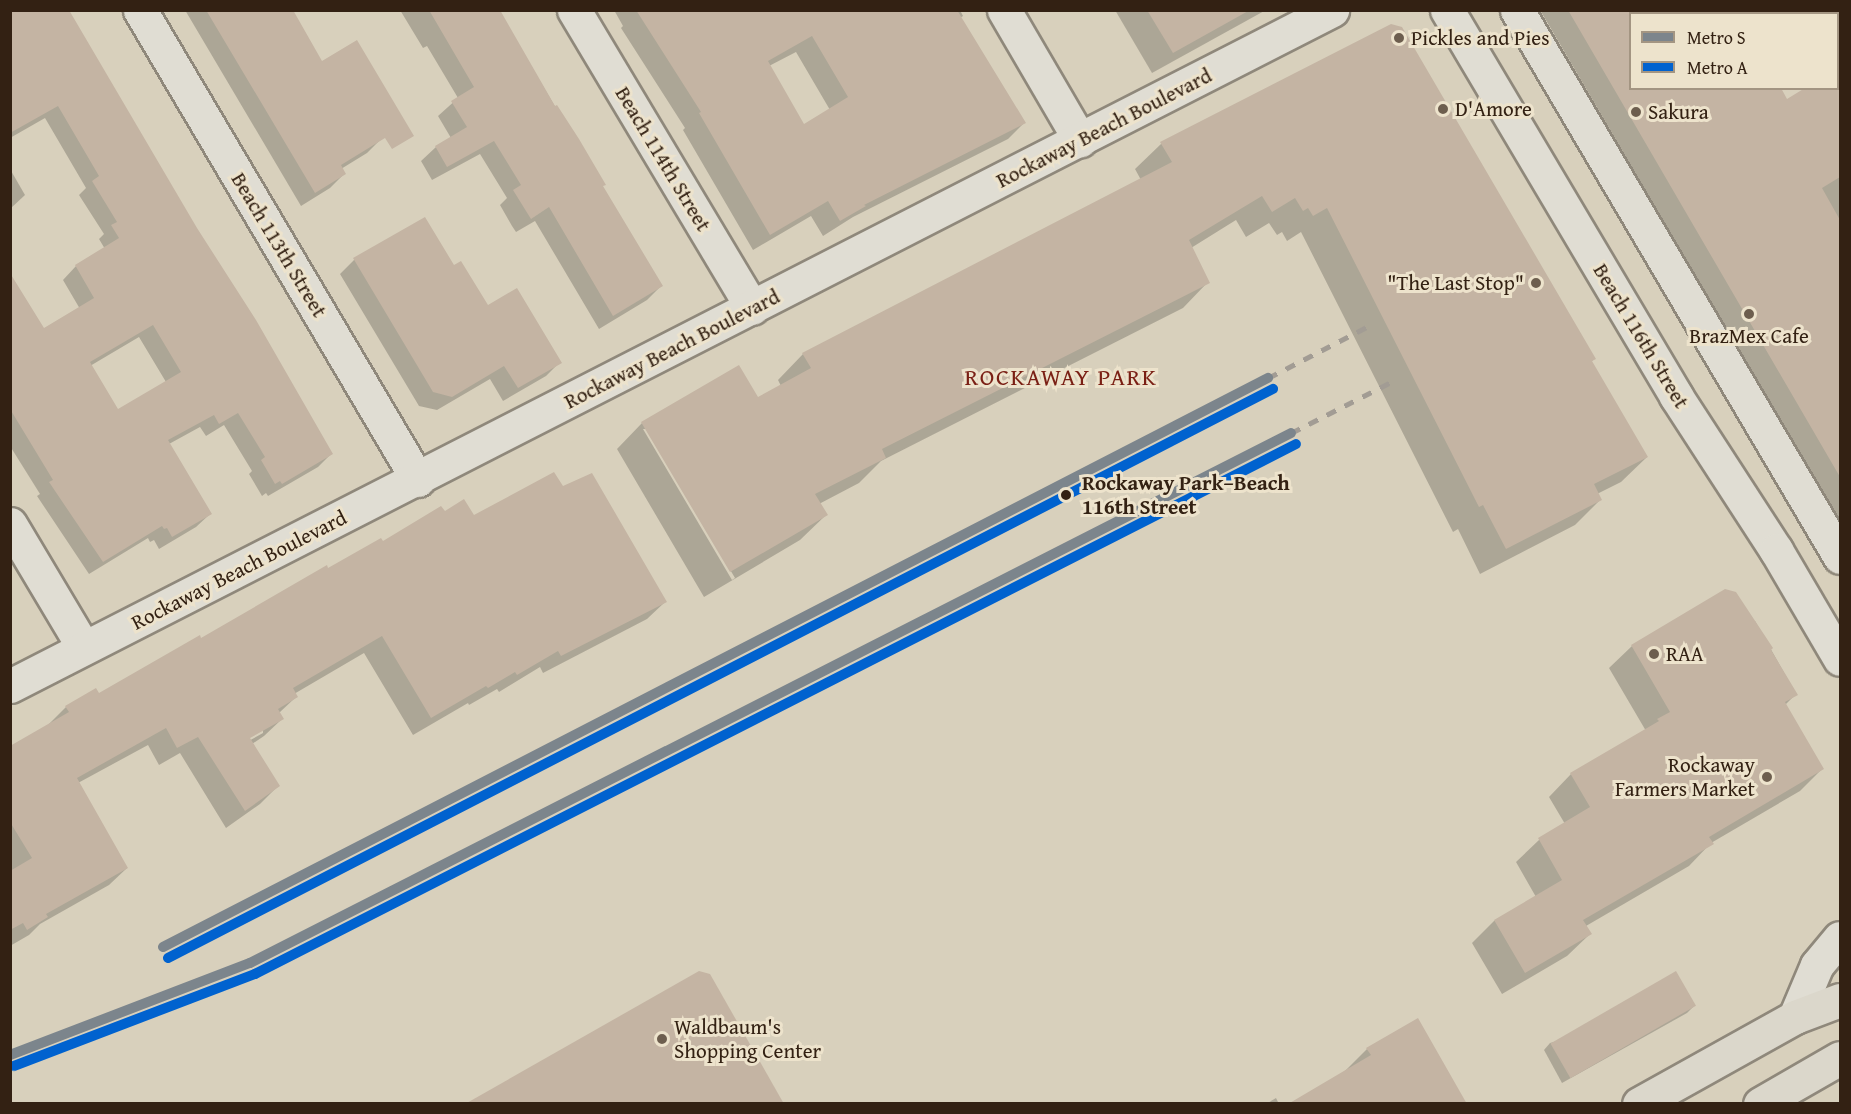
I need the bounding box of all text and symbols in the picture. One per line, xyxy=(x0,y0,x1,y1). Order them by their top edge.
legend xyxy=(1629,12,1839,90)
text: Metro S xyxy=(1687,24,1746,51)
place label: Pickles and Pies xyxy=(1411,25,1549,51)
marker: Pickles and Pies xyxy=(1392,31,1406,45)
text: Metro A xyxy=(1687,54,1748,81)
street label: Rockaway Beach Boulevard xyxy=(992,63,1216,193)
street label: Beach 114th Street xyxy=(610,82,716,236)
place label: D'Amore xyxy=(1455,96,1532,122)
place label: Sakura xyxy=(1648,99,1709,125)
marker: D'Amore xyxy=(1436,102,1450,116)
marker: Sakura xyxy=(1629,105,1643,119)
street label: Beach 113th Street xyxy=(226,168,332,322)
street label: Beach 116th Street xyxy=(1588,259,1694,413)
place label: "The Last Stop" xyxy=(1387,270,1524,296)
marker: "The Last Stop" xyxy=(1529,276,1543,290)
street label: Rockaway Beach Boulevard xyxy=(560,284,784,414)
marker: BrazMex Cafe xyxy=(1742,307,1756,321)
place label: BrazMex Cafe xyxy=(1689,323,1809,349)
district label: ROCKAWAY PARK xyxy=(964,363,1158,391)
place label: Rockaway Park–Beach 116th Street xyxy=(1082,470,1290,520)
marker: Rockaway Park–Beach 116th Street xyxy=(1055,484,1077,506)
street label: Rockaway Beach Boulevard xyxy=(127,505,351,635)
place label: RAA xyxy=(1666,641,1704,667)
marker: RAA xyxy=(1647,647,1661,661)
place label: Rockaway Farmers Market xyxy=(1615,752,1755,802)
marker: Rockaway Farmers Market xyxy=(1760,770,1774,784)
place label: Waldbaum's Shopping Center xyxy=(674,1014,821,1064)
marker: Waldbaum's Shopping Center xyxy=(655,1032,669,1046)

